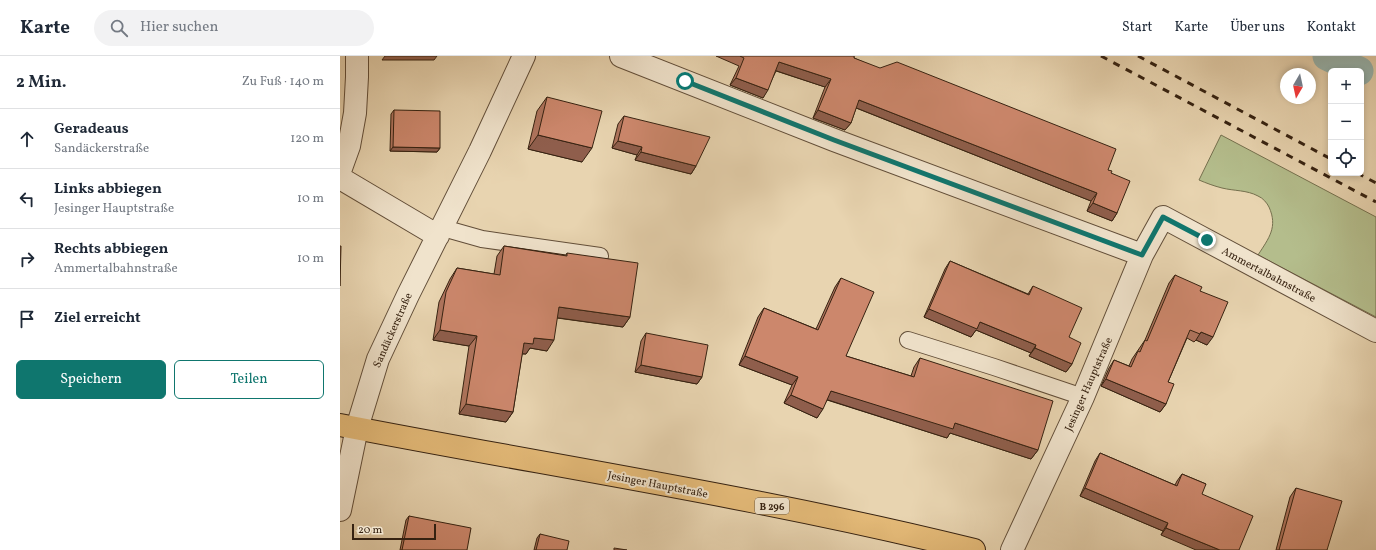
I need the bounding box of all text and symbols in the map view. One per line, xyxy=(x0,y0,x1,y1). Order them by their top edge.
search box xyxy=(94,10,374,46)
text: Karte xyxy=(20,15,70,41)
icon: search xyxy=(108,17,130,39)
text: Hier suchen xyxy=(140,17,218,38)
text: Start xyxy=(1122,18,1152,37)
text: Karte xyxy=(1174,18,1208,37)
text: Über uns xyxy=(1230,18,1285,37)
text: Kontakt xyxy=(1307,18,1356,37)
north arrow xyxy=(1280,68,1316,104)
map controls xyxy=(1328,68,1364,176)
button: + xyxy=(1328,68,1364,104)
text: 2 Min. xyxy=(16,71,67,94)
route start xyxy=(676,72,694,90)
text: Zu Fuß · 140 m xyxy=(242,73,324,91)
button: − xyxy=(1328,104,1364,140)
text: Geradeaus xyxy=(54,119,129,140)
icon: ahead xyxy=(16,128,38,150)
text: 120 m xyxy=(290,130,324,148)
text: Sandäckerstraße xyxy=(54,140,149,158)
button: locate xyxy=(1328,140,1364,176)
text: Links abbiegen xyxy=(54,179,162,200)
icon: left xyxy=(16,188,38,210)
text: 10 m xyxy=(297,190,324,208)
text: Jesinger Hauptstraße xyxy=(54,200,174,218)
route end xyxy=(1198,231,1216,249)
text: Rechts abbiegen xyxy=(54,239,169,260)
street label: Ammertalbahnstraße xyxy=(1219,244,1318,307)
icon: right xyxy=(16,248,38,270)
text: 10 m xyxy=(297,250,324,268)
text: Ammertalbahnstraße xyxy=(54,260,178,278)
street label: Sandäckerstraße xyxy=(370,291,417,370)
icon: arrive xyxy=(16,308,38,330)
text: Ziel erreicht xyxy=(54,308,141,329)
street label: Jesinger Hauptstraße xyxy=(1062,335,1117,434)
button: Speichern xyxy=(16,360,166,399)
button: Teilen xyxy=(174,360,324,399)
street label: Jesinger Hauptstraße xyxy=(606,468,709,503)
road number: B 296 xyxy=(755,498,789,514)
scale bar xyxy=(352,522,436,541)
text: 20 m xyxy=(358,523,382,538)

